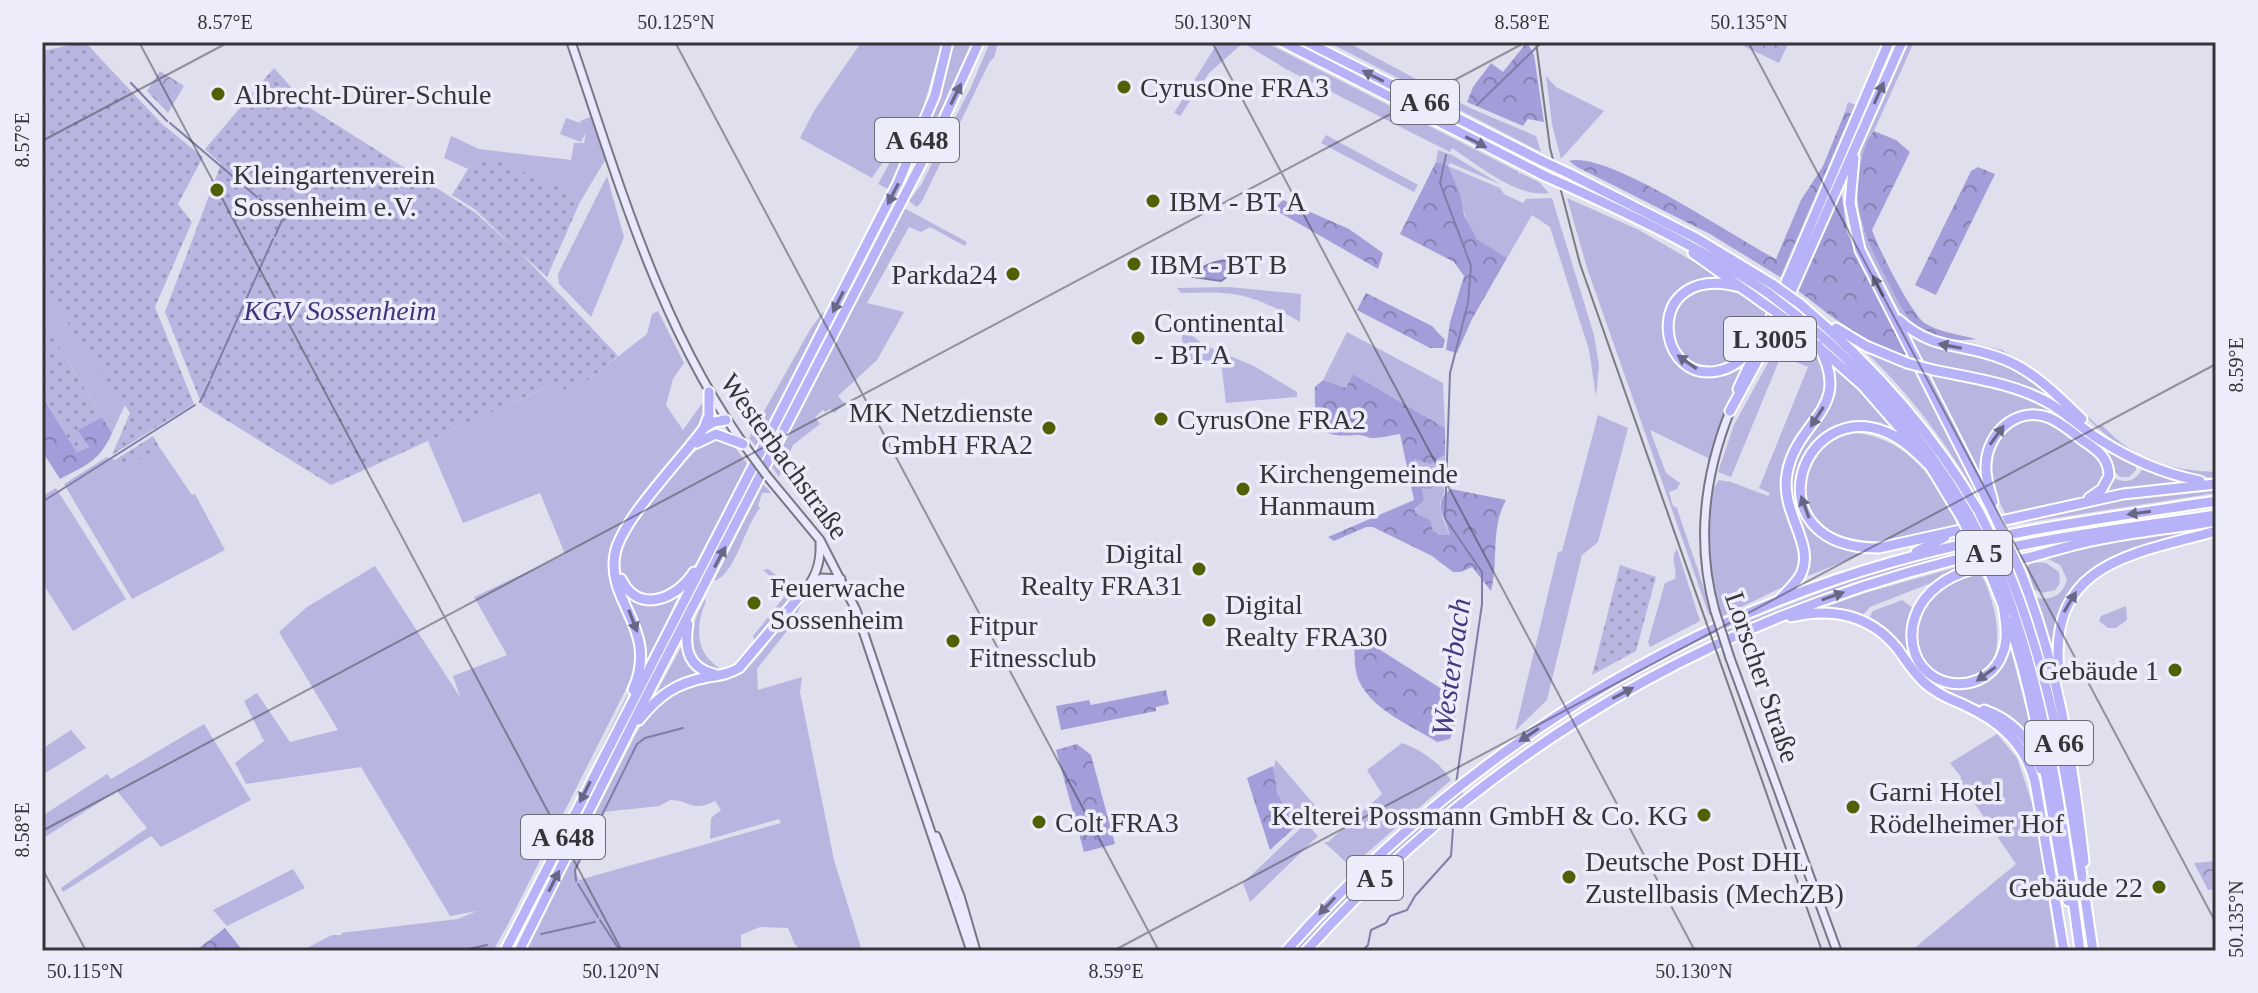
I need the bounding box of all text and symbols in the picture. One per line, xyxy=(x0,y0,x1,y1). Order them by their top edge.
text: 8.57°E xyxy=(197,11,253,33)
text: 50.125°N xyxy=(637,11,715,33)
text: 50.130°N xyxy=(1174,11,1252,33)
text: 8.58°E xyxy=(1494,11,1550,33)
text: 50.135°N xyxy=(1710,11,1788,33)
one-way arrow xyxy=(1361,69,1384,82)
place label: CyrusOne FRA3 xyxy=(1140,72,1329,103)
marker: CyrusOne FRA3 xyxy=(1115,78,1133,96)
place label: Albrecht-Dürer-Schule xyxy=(234,79,492,110)
road number: A 66 xyxy=(1391,80,1459,124)
one-way arrow xyxy=(1872,81,1886,105)
one-way arrow xyxy=(950,82,963,105)
marker: Albrecht-Dürer-Schule xyxy=(209,85,227,103)
text: 8.57°E xyxy=(11,112,33,168)
road number: A 648 xyxy=(875,118,959,162)
one-way arrow xyxy=(1464,135,1487,148)
place label: Kleingartenverein Sossenheim e.V. xyxy=(233,159,435,222)
marker: Kleingartenverein Sossenheim e.V. xyxy=(208,181,226,199)
one-way arrow xyxy=(886,182,900,205)
place label: IBM - BT A xyxy=(1169,186,1307,217)
marker: IBM - BT A xyxy=(1144,192,1162,210)
place label: IBM - BT B xyxy=(1150,249,1287,280)
marker: IBM - BT B xyxy=(1125,255,1143,273)
place label: Parkda24 xyxy=(891,259,997,290)
marker: Parkda24 xyxy=(1004,265,1022,283)
one-way arrow xyxy=(1872,275,1885,298)
one-way arrow xyxy=(832,291,845,314)
park label: KGV Sossenheim xyxy=(242,295,437,326)
place label: Continental - BT A xyxy=(1154,307,1285,370)
road number: L 3005 xyxy=(1724,317,1816,361)
marker: Continental - BT A xyxy=(1129,329,1147,347)
text: 8.59°E xyxy=(2225,337,2247,393)
one-way arrow xyxy=(1937,339,1962,351)
one-way arrow xyxy=(1677,355,1698,370)
street label: Westerbachstraße xyxy=(714,368,855,545)
place label: MK Netzdienste GmbH FRA2 xyxy=(849,397,1033,460)
place label: CyrusOne FRA2 xyxy=(1177,404,1366,435)
one-way arrow xyxy=(1810,406,1825,427)
marker: CyrusOne FRA2 xyxy=(1152,410,1170,428)
marker: MK Netzdienste GmbH FRA2 xyxy=(1040,419,1058,437)
one-way arrow xyxy=(1989,424,2005,446)
place label: Kirchengemeinde Hanmaum xyxy=(1259,458,1458,521)
marker: Kirchengemeinde Hanmaum xyxy=(1234,480,1252,498)
one-way arrow xyxy=(1799,495,1811,519)
one-way arrow xyxy=(2126,507,2151,520)
road number: A 5 xyxy=(1956,531,2012,575)
place label: Digital Realty FRA31 xyxy=(1020,538,1183,601)
one-way arrow xyxy=(714,545,727,568)
marker: Digital Realty FRA31 xyxy=(1190,560,1208,578)
place label: Feuerwache Sossenheim xyxy=(770,572,905,635)
street label: Lorscher Straße xyxy=(1719,588,1806,766)
place label: Digital Realty FRA30 xyxy=(1225,589,1388,652)
one-way arrow xyxy=(1821,590,1845,602)
one-way arrow xyxy=(2063,591,2077,613)
marker: Feuerwache Sossenheim xyxy=(745,594,763,612)
water label: Westerbach xyxy=(1425,596,1477,738)
one-way arrow xyxy=(627,609,640,633)
place label: Fitpur Fitnessclub xyxy=(969,610,1097,673)
marker: Digital Realty FRA30 xyxy=(1200,611,1218,629)
marker: Fitpur Fitnessclub xyxy=(944,632,962,650)
place label: Gebäude 1 xyxy=(2038,655,2159,686)
marker: Gebäude 1 xyxy=(2166,661,2184,679)
one-way arrow xyxy=(1975,666,1996,681)
one-way arrow xyxy=(1612,686,1634,700)
road number: A 66 xyxy=(2025,721,2093,765)
one-way arrow xyxy=(1519,728,1540,743)
place label: Garni Hotel Rödelheimer Hof xyxy=(1869,776,2065,839)
one-way arrow xyxy=(579,781,592,804)
marker: Garni Hotel Rödelheimer Hof xyxy=(1844,798,1862,816)
place label: Kelterei Possmann GmbH & Co. KG xyxy=(1271,800,1688,831)
text: 8.58°E xyxy=(11,802,33,858)
marker: Kelterei Possmann GmbH & Co. KG xyxy=(1695,806,1713,824)
place label: Colt FRA3 xyxy=(1055,807,1179,838)
marker: Colt FRA3 xyxy=(1030,813,1048,831)
road number: A 648 xyxy=(521,815,605,859)
place label: Deutsche Post DHL Zustellbasis (MechZB) xyxy=(1585,846,1844,909)
road number: A 5 xyxy=(1347,856,1403,900)
marker: Deutsche Post DHL Zustellbasis (MechZB) xyxy=(1560,868,1578,886)
one-way arrow xyxy=(548,870,561,893)
place label: Gebäude 22 xyxy=(2008,872,2143,903)
marker: Gebäude 22 xyxy=(2150,878,2168,896)
text: 50.135°N xyxy=(2225,880,2247,958)
one-way arrow xyxy=(1318,896,1336,915)
text: 50.115°N xyxy=(47,960,123,982)
text: 50.120°N xyxy=(582,960,660,982)
text: 8.59°E xyxy=(1088,960,1144,982)
text: 50.130°N xyxy=(1655,960,1733,982)

